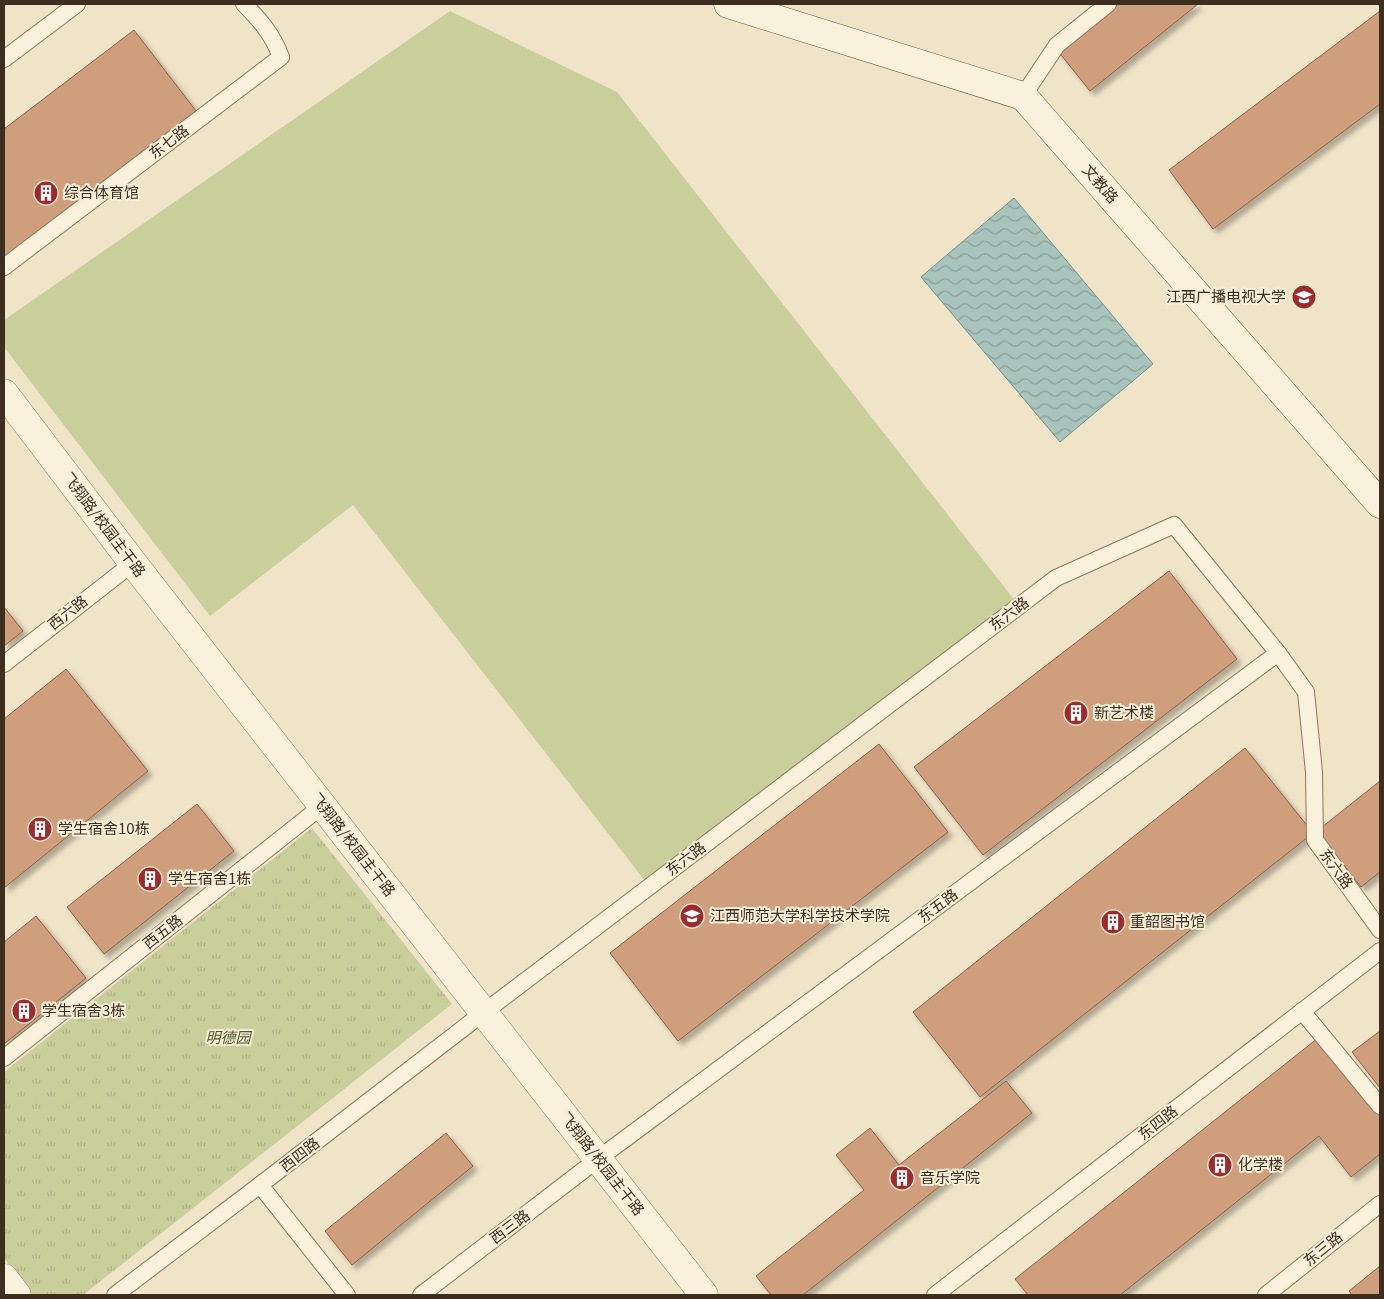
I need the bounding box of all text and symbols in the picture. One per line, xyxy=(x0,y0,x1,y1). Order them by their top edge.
street label: 东七路 xyxy=(144,119,192,163)
street label: 文教路 xyxy=(1078,159,1124,207)
building icon: 综合体育馆 xyxy=(33,180,59,206)
place label: 综合体育馆 xyxy=(64,181,139,202)
school or university icon: 江西广播电视大学 xyxy=(1291,284,1317,310)
place label: 江西广播电视大学 xyxy=(1166,285,1286,306)
street label: 飞翔路/校园主干路 xyxy=(59,468,151,581)
street label: 西六路 xyxy=(43,590,91,634)
street label: 东六路 xyxy=(984,591,1032,635)
building icon: 新艺术楼 xyxy=(1063,700,1089,726)
place label: 新艺术楼 xyxy=(1094,701,1154,722)
street label: 飞翔路/校园主干路 xyxy=(307,788,401,900)
building icon: 学生宿舍10栋 xyxy=(27,816,53,842)
place label: 学生宿舍10栋 xyxy=(58,817,150,838)
street label: 东六路 xyxy=(661,836,709,880)
street label: 东六路 xyxy=(1315,844,1359,892)
building icon: 学生宿舍1栋 xyxy=(137,866,163,892)
place label: 学生宿舍1栋 xyxy=(168,867,251,888)
street label: 东五路 xyxy=(913,883,961,927)
school or university icon: 江西师范大学科学技术学院 xyxy=(679,903,705,929)
place label: 江西师范大学科学技术学院 xyxy=(710,904,890,925)
street label: 西五路 xyxy=(138,909,186,953)
building icon: 重韶图书馆 xyxy=(1100,909,1126,935)
place label: 重韶图书馆 xyxy=(1130,910,1205,931)
building icon: 学生宿舍3栋 xyxy=(11,998,37,1024)
place label: 学生宿舍3栋 xyxy=(42,999,125,1020)
park label: 明德园 xyxy=(205,1026,252,1047)
street label: 东四路 xyxy=(1133,1100,1181,1144)
street label: 飞翔路/校园主干路 xyxy=(556,1107,650,1219)
street label: 西四路 xyxy=(275,1132,323,1176)
building icon: 化学楼 xyxy=(1207,1152,1233,1178)
place label: 化学楼 xyxy=(1238,1153,1283,1174)
building icon: 音乐学院 xyxy=(889,1165,915,1191)
place label: 音乐学院 xyxy=(920,1166,980,1187)
street label: 西三路 xyxy=(485,1204,533,1248)
street label: 东三路 xyxy=(1298,1226,1346,1270)

